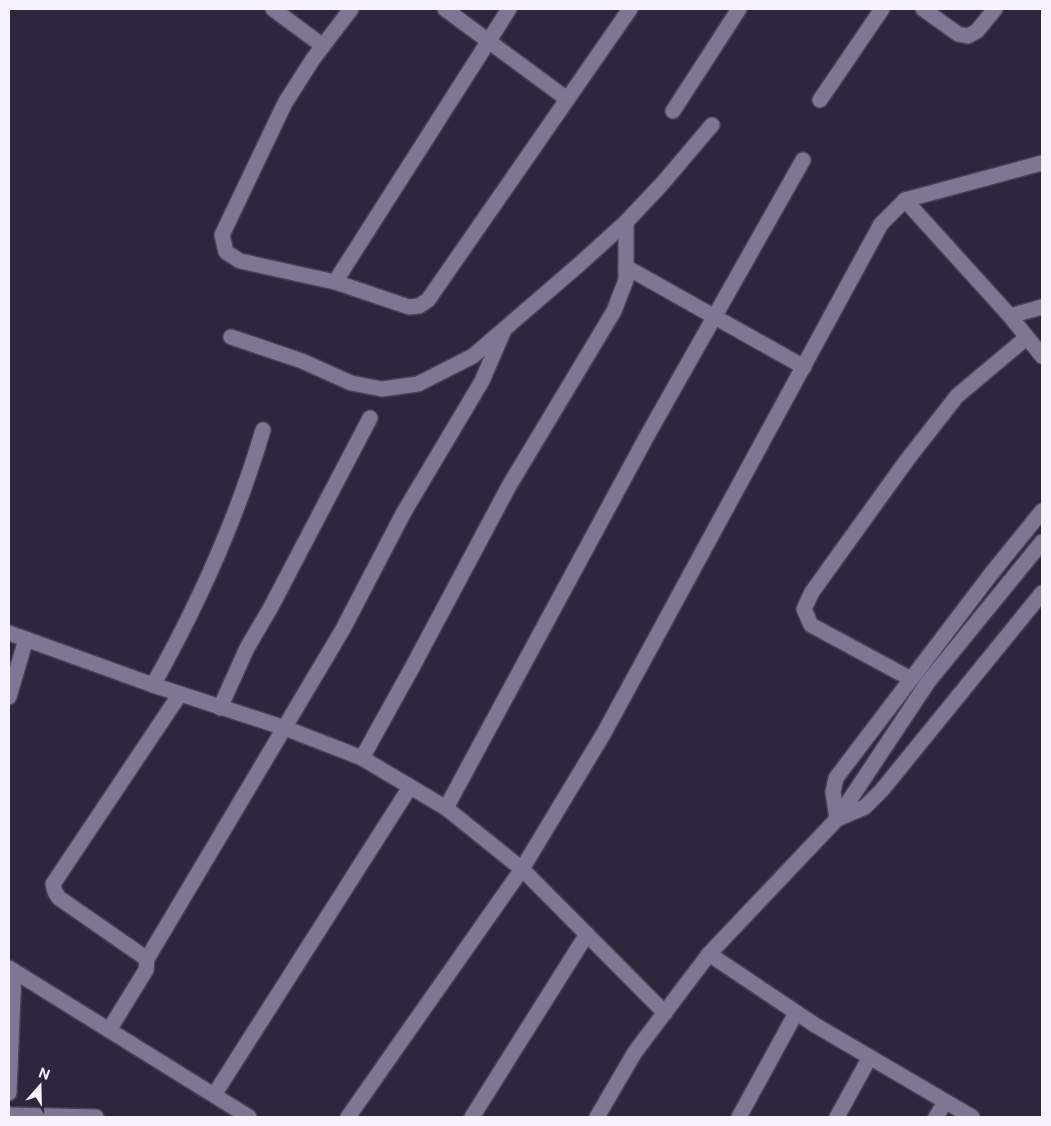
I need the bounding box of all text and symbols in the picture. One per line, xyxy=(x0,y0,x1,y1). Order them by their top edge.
north arrow xyxy=(15,1061,65,1111)
text: N xyxy=(37,1064,52,1083)

